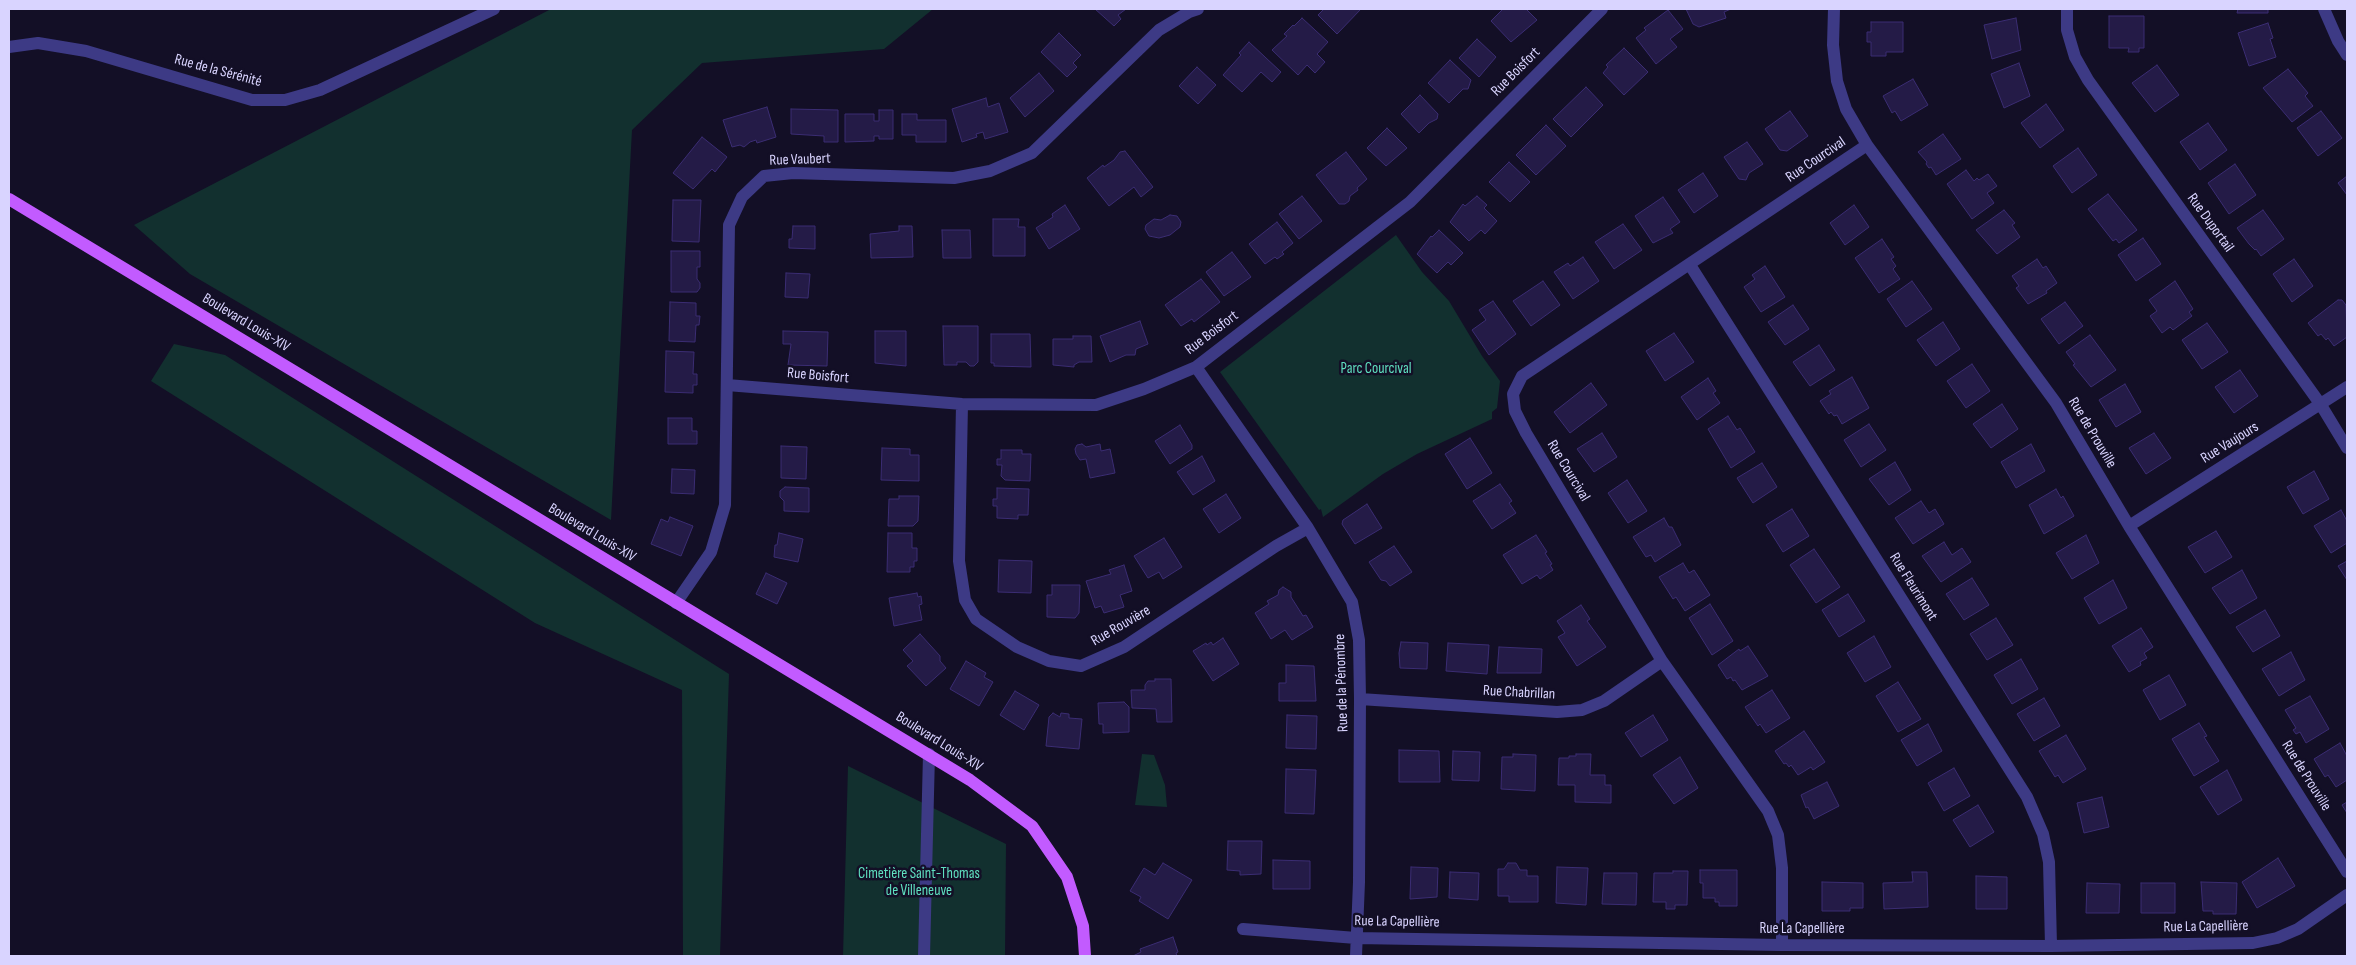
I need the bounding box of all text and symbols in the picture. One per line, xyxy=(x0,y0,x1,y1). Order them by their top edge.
street label: Rue Boisfort xyxy=(1488,44,1544,100)
street label: Rue de la Sérénité xyxy=(172,51,264,91)
street label: Rue Courcival xyxy=(1783,133,1849,187)
street label: Rue Vaubert xyxy=(769,150,831,170)
street label: Rue Duportail xyxy=(2183,190,2237,256)
street label: Boulevard Louis-XIV xyxy=(199,290,293,356)
street label: Rue Boisfort xyxy=(1182,307,1242,359)
park label: Parc Courcival xyxy=(1341,360,1411,378)
street label: Rue Boisfort xyxy=(786,364,850,388)
street label: Rue de Prouville xyxy=(2064,394,2120,472)
street label: Rue Vaujours xyxy=(2198,418,2262,468)
street label: Rue Courcival xyxy=(1543,437,1593,505)
street label: Boulevard Louis-XIV xyxy=(545,500,639,566)
street label: Rue Fleurimont xyxy=(1885,550,1941,624)
street label: Rue Rouvière xyxy=(1088,602,1154,650)
street label: Rue de la Pénombre xyxy=(1331,634,1353,732)
street label: Rue Chabrillan xyxy=(1482,682,1556,704)
street label: Boulevard Louis-XIV xyxy=(892,708,986,776)
street label: Rue de Prouville xyxy=(2277,738,2335,814)
park label: Cimetière Saint-Thomas de Villeneuve xyxy=(858,865,980,900)
street label: Rue La Capellière xyxy=(1354,912,1440,932)
street label: Rue La Capellière xyxy=(2163,917,2249,937)
street label: Rue La Capellière xyxy=(1759,920,1845,938)

